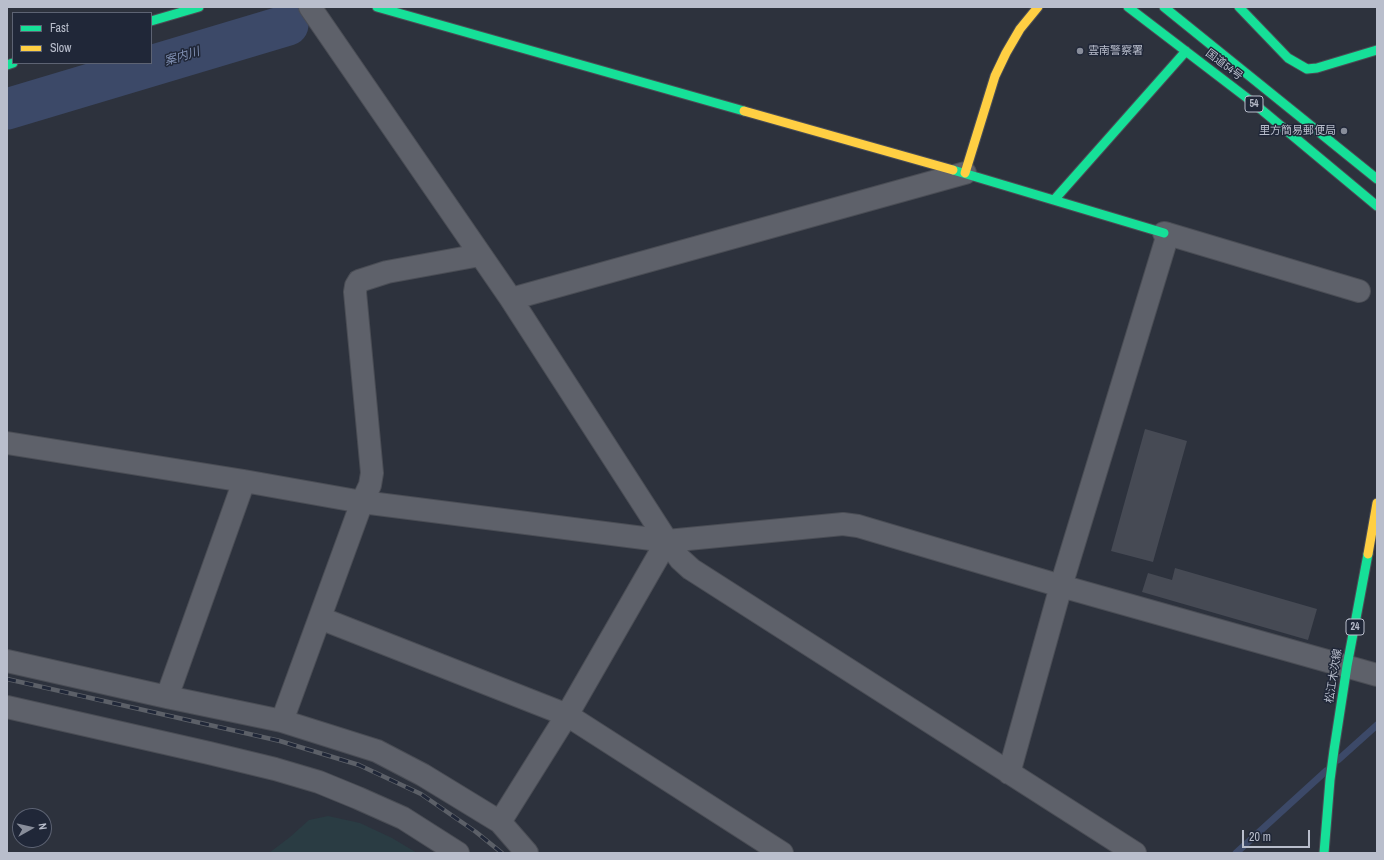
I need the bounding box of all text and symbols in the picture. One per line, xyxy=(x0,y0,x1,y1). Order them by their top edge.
legend xyxy=(12,12,152,64)
text: Fast xyxy=(50,20,69,36)
text: Slow xyxy=(50,40,71,56)
place label: 雲南警察署 xyxy=(1088,44,1143,58)
water label: 案内川 xyxy=(163,45,201,69)
marker: 雲南警察署 xyxy=(1075,46,1085,56)
street label: 国道54号 xyxy=(1203,47,1245,83)
road number: 54 xyxy=(1245,96,1263,112)
place label: 里方簡易郵便局 xyxy=(1259,124,1336,138)
marker: 里方簡易郵便局 xyxy=(1339,126,1349,136)
road number: 24 xyxy=(1346,619,1364,635)
street label: 松江木次線 xyxy=(1323,648,1345,704)
north arrow xyxy=(12,808,52,848)
text: N xyxy=(36,822,50,831)
scale bar xyxy=(1244,822,1312,848)
text: 20 m xyxy=(1249,829,1271,845)

